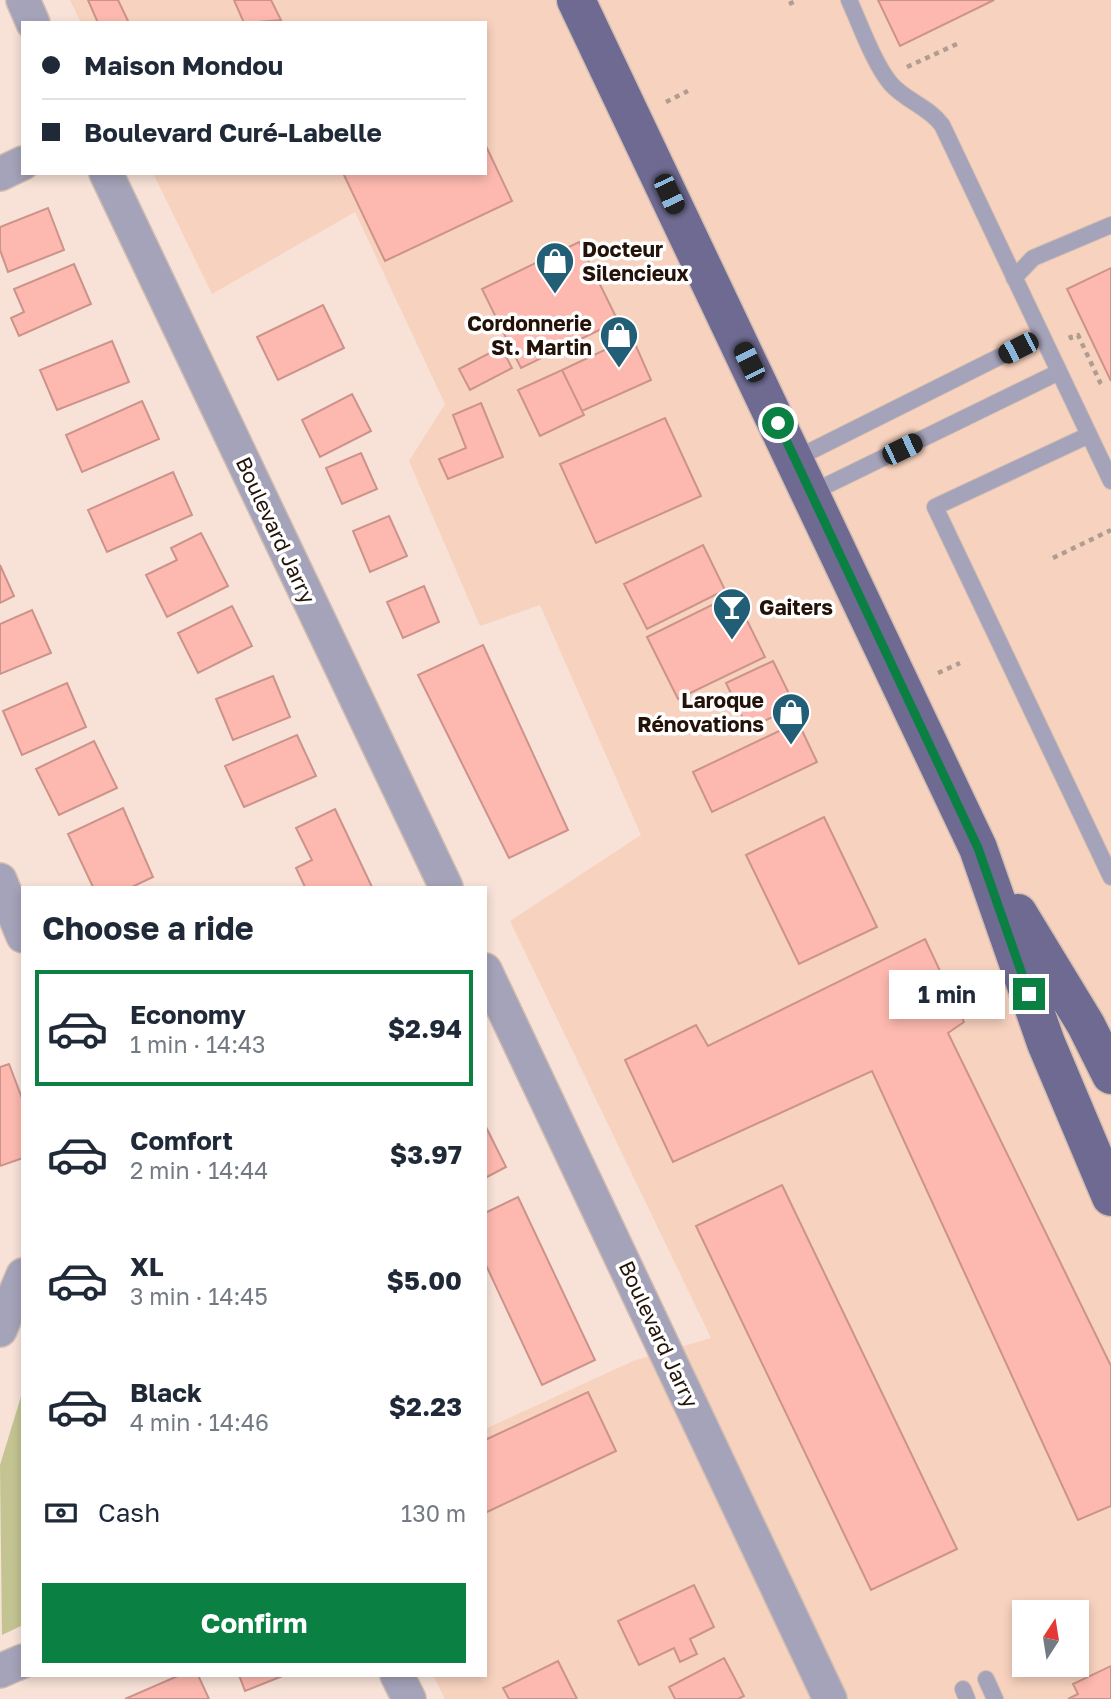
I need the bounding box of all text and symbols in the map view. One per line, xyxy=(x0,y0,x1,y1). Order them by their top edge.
text: Maison Mondou xyxy=(84,50,283,81)
text: Boulevard Curé-Labelle xyxy=(84,117,382,148)
car xyxy=(651,171,688,217)
place label: Docteur Silencieux xyxy=(582,236,689,286)
shop icon: Docteur Silencieux xyxy=(534,240,576,295)
place label: Cordonnerie St. Martin xyxy=(467,310,592,360)
shop icon: Cordonnerie St. Martin xyxy=(598,314,640,369)
car xyxy=(995,329,1042,367)
car xyxy=(731,339,768,385)
route start xyxy=(762,407,794,439)
car xyxy=(879,430,926,468)
street label: Boulevard Jarry xyxy=(231,452,321,608)
bar icon: Gaiters xyxy=(711,586,753,641)
place label: Gaiters xyxy=(759,594,833,620)
place label: Laroque Rénovations xyxy=(637,687,764,737)
shop icon: Laroque Rénovations xyxy=(770,691,812,746)
text: Choose a ride xyxy=(42,909,254,947)
callout: 1 min xyxy=(889,970,1004,1018)
route end xyxy=(1013,978,1045,1010)
text: 1 min xyxy=(918,980,976,1008)
icon: car xyxy=(46,997,109,1060)
text: Economy xyxy=(130,999,246,1030)
text: $2.94 xyxy=(388,1013,462,1044)
text: 1 min · 14:43 xyxy=(130,1030,266,1058)
icon: car xyxy=(46,1123,109,1186)
text: Comfort xyxy=(130,1125,233,1156)
text: $3.97 xyxy=(390,1139,462,1170)
text: 2 min · 14:44 xyxy=(130,1156,268,1184)
icon: car xyxy=(46,1249,109,1312)
text: XL xyxy=(130,1251,164,1282)
street label: Boulevard Jarry xyxy=(614,1256,704,1412)
text: $5.00 xyxy=(387,1265,462,1296)
text: 3 min · 14:45 xyxy=(130,1282,268,1310)
icon: car xyxy=(46,1375,109,1438)
text: Black xyxy=(130,1377,202,1408)
text: $2.23 xyxy=(389,1391,462,1422)
text: 4 min · 14:46 xyxy=(130,1408,269,1436)
icon: cash xyxy=(42,1494,80,1532)
text: Cash xyxy=(98,1497,160,1528)
text: 130 m xyxy=(401,1499,466,1527)
button: Confirm xyxy=(42,1583,466,1663)
north arrow xyxy=(1012,1600,1088,1676)
map controls xyxy=(1012,1600,1089,1677)

